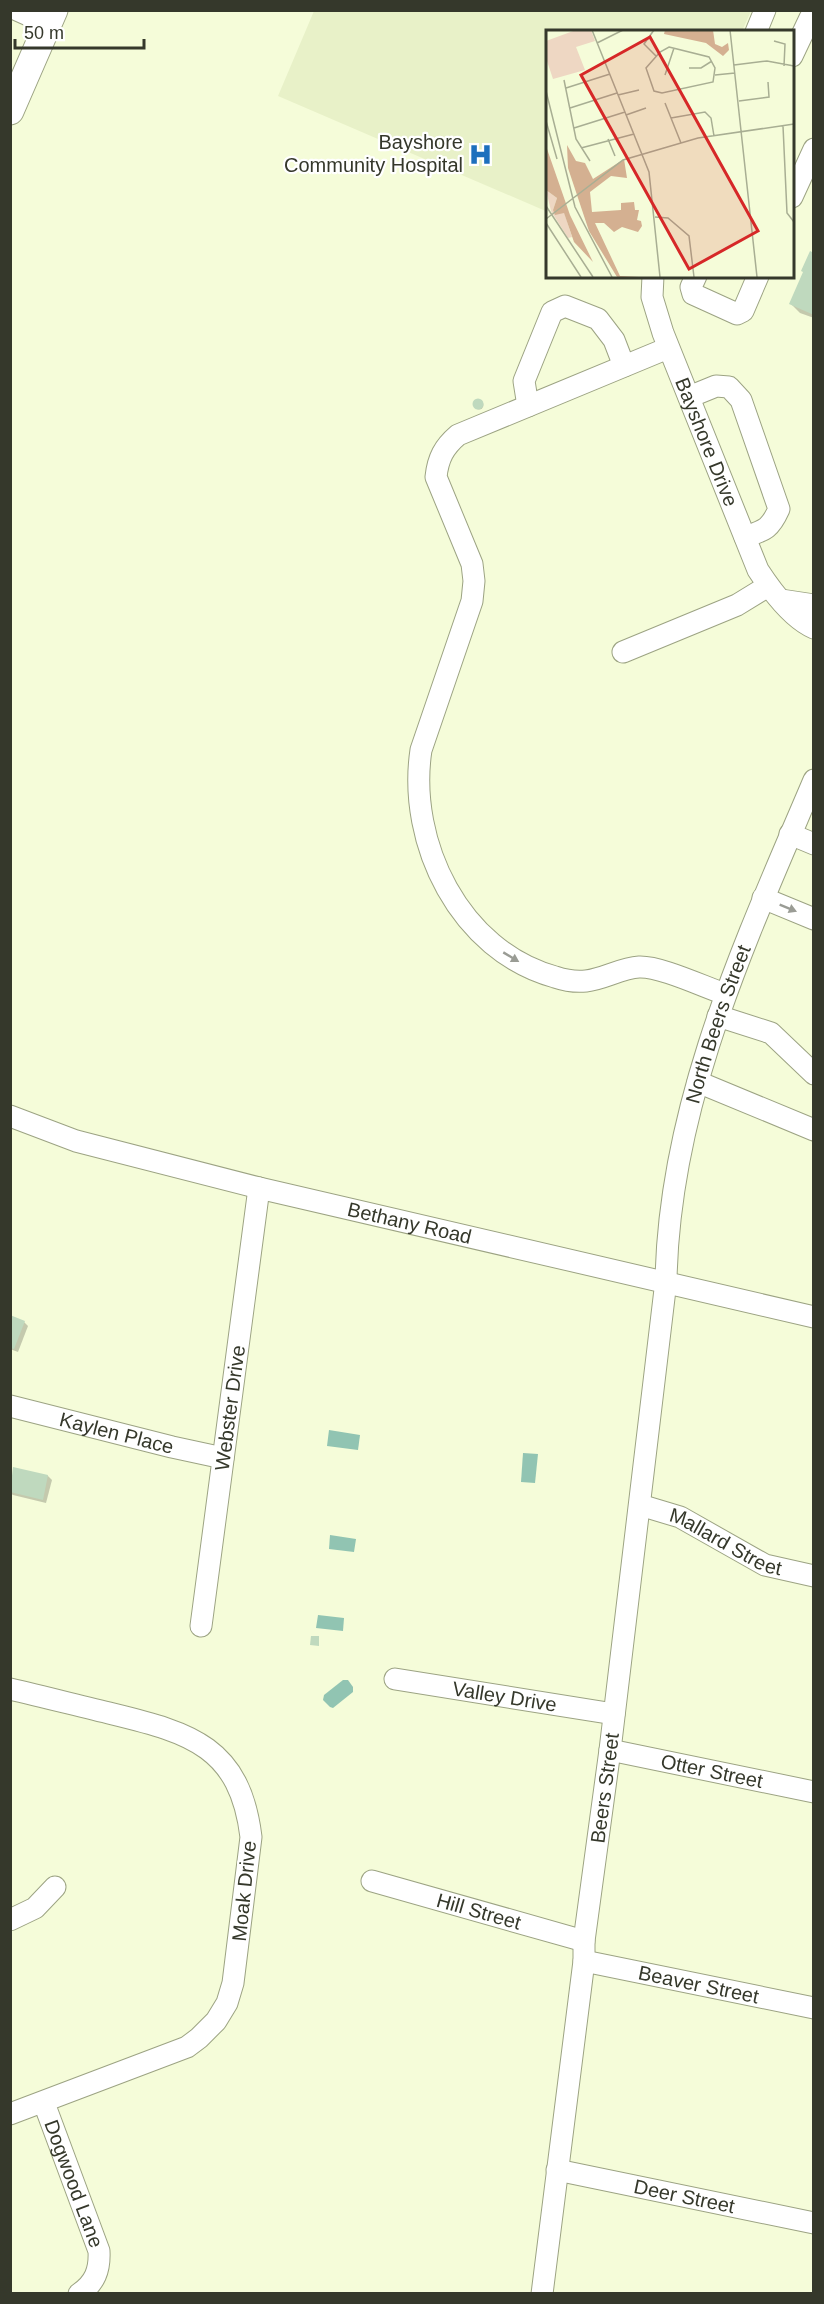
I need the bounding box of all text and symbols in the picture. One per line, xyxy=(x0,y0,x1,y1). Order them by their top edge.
scale bar xyxy=(15,12,144,50)
text: 50 m xyxy=(24,23,64,43)
inset map xyxy=(546,30,794,278)
place label: Bayshore Community Hospital xyxy=(284,131,463,176)
hospital icon: Bayshore Community Hospital xyxy=(468,141,494,167)
street label: Bayshore Drive xyxy=(671,374,742,509)
one-way arrow xyxy=(779,904,797,913)
street label: North Beers Street xyxy=(681,941,755,1106)
one-way arrow xyxy=(503,952,520,962)
street label: Bethany Road xyxy=(345,1198,474,1248)
street label: Webster Drive xyxy=(211,1344,249,1472)
street label: Kaylen Place xyxy=(57,1408,176,1458)
street label: Mallard Street xyxy=(667,1504,784,1580)
street label: Valley Drive xyxy=(451,1677,558,1716)
street label: Beers Street xyxy=(586,1731,623,1845)
street label: Otter Street xyxy=(659,1750,765,1792)
street label: Moak Drive xyxy=(228,1840,260,1942)
street label: Hill Street xyxy=(434,1889,524,1934)
street label: Beaver Street xyxy=(636,1961,761,2008)
street label: Dogwood Lane xyxy=(40,2117,108,2251)
street label: Deer Street xyxy=(632,2175,737,2217)

